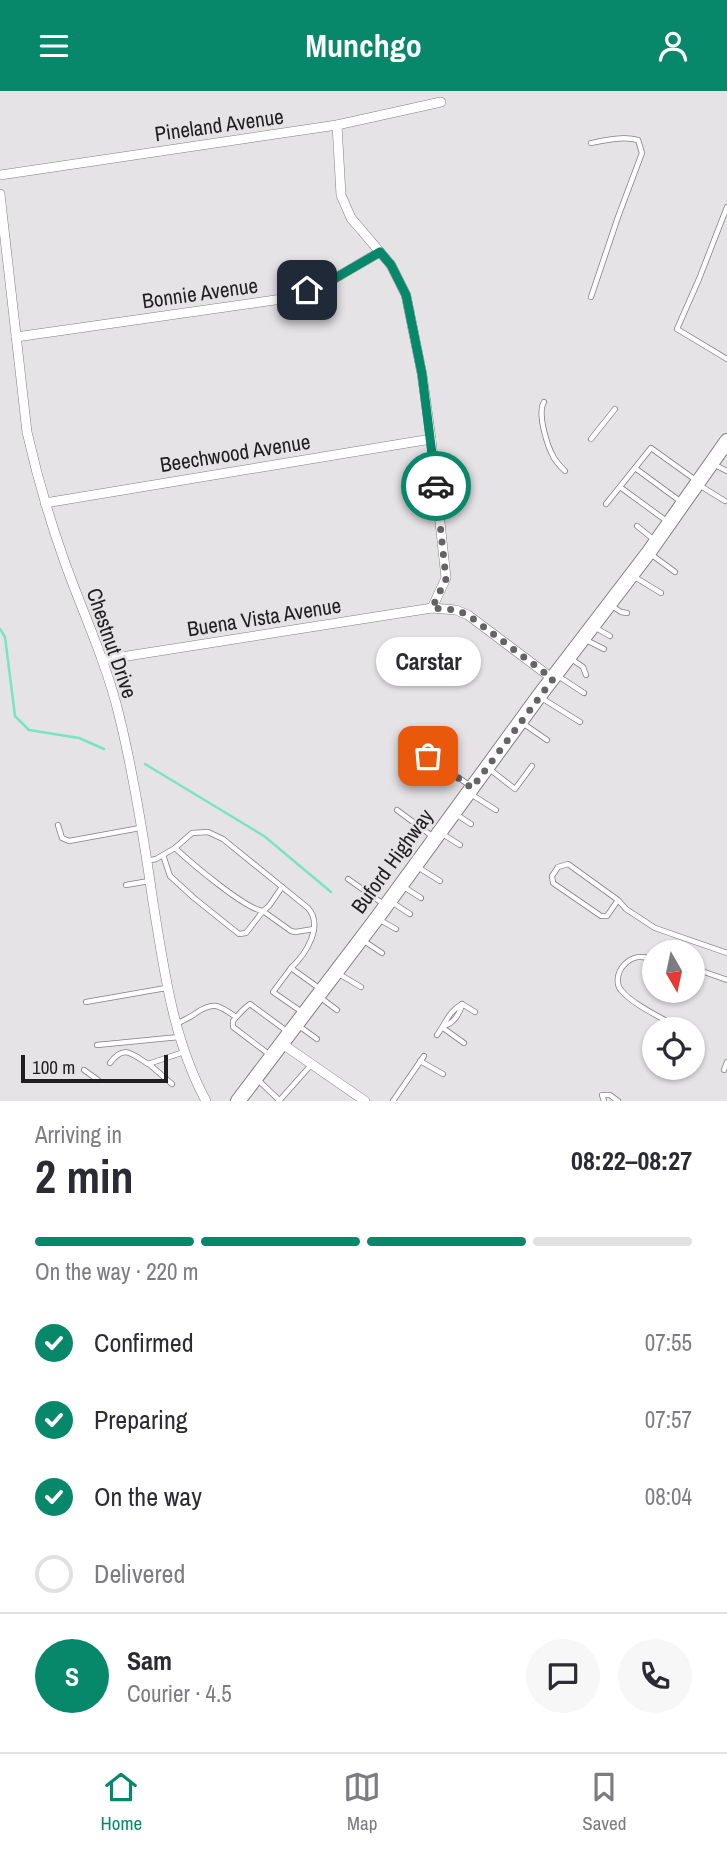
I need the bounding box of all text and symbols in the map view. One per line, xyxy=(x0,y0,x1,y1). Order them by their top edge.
text: Munchgo xyxy=(305,24,422,67)
icon: menu xyxy=(35,27,73,65)
icon: person xyxy=(654,27,692,65)
street label: Pineland Avenue xyxy=(153,102,285,148)
pin xyxy=(277,260,337,320)
street label: Bonnie Avenue xyxy=(140,271,260,315)
icon: home xyxy=(288,271,326,309)
street label: Beechwood Avenue xyxy=(158,427,312,479)
courier xyxy=(401,451,471,521)
icon: car xyxy=(417,467,455,505)
street label: Chestnut Drive xyxy=(80,584,144,702)
street label: Buena Vista Avenue xyxy=(185,591,343,643)
callout: Carstar xyxy=(376,637,480,686)
text: Carstar xyxy=(395,646,462,677)
pin xyxy=(398,726,458,786)
icon: bag xyxy=(409,737,447,775)
street label: Buford Highway xyxy=(344,803,440,919)
north arrow xyxy=(642,940,705,1003)
map controls xyxy=(642,940,705,1080)
button: locate xyxy=(642,1017,705,1080)
scale bar xyxy=(21,1052,168,1084)
text: 100 m xyxy=(32,1054,75,1080)
text: Arriving in xyxy=(35,1119,122,1150)
text: 08:22–08:27 xyxy=(571,1143,692,1178)
text: 2 min xyxy=(35,1145,134,1207)
text: On the way · 220 m xyxy=(35,1256,199,1287)
icon: check xyxy=(35,1324,73,1362)
text: Confirmed xyxy=(94,1325,194,1360)
text: 07:55 xyxy=(645,1327,692,1358)
icon: check xyxy=(35,1401,73,1439)
text: Preparing xyxy=(94,1402,188,1437)
text: 07:57 xyxy=(645,1404,692,1435)
icon: check xyxy=(35,1478,73,1516)
text: On the way xyxy=(94,1479,202,1514)
text: 08:04 xyxy=(645,1481,692,1512)
text: Delivered xyxy=(94,1556,185,1591)
button: chat xyxy=(526,1639,600,1713)
button: phone xyxy=(618,1639,692,1713)
text: Sam xyxy=(127,1643,172,1678)
text: S xyxy=(65,1659,79,1694)
text: Courier · 4.5 xyxy=(127,1678,232,1709)
tab: Home xyxy=(101,1768,142,1836)
tab: Map xyxy=(343,1768,381,1836)
tab: Saved xyxy=(582,1768,626,1836)

